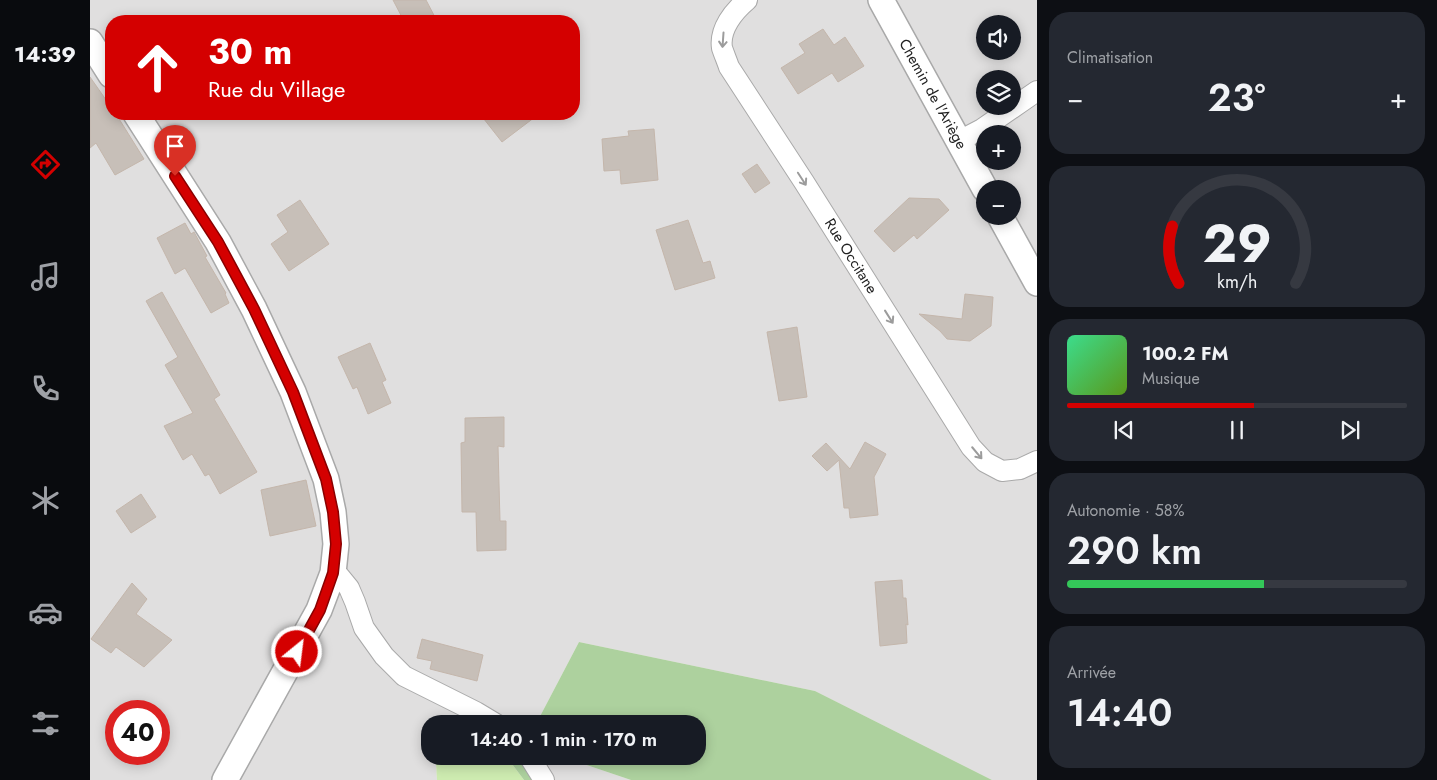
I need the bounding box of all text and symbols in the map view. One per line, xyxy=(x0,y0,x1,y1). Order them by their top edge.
map controls xyxy=(976,15,1021,225)
button: sound xyxy=(976,15,1021,60)
text: 30 m xyxy=(208,27,292,77)
one-way arrow xyxy=(719,32,728,48)
icon: ahead xyxy=(125,35,190,100)
street label: Chemin de l'Ariège xyxy=(894,35,973,153)
text: 14:39 xyxy=(14,38,76,70)
text: Climatisation xyxy=(1067,46,1153,69)
button: layers xyxy=(976,70,1021,115)
text: 23° xyxy=(1208,70,1265,125)
text: Rue du Village xyxy=(208,73,345,105)
text: − xyxy=(1067,78,1084,119)
text: + xyxy=(1390,78,1407,119)
pin xyxy=(154,125,196,176)
button: + xyxy=(976,125,1021,170)
icon: arrive xyxy=(161,132,189,160)
icon: directions xyxy=(28,147,63,182)
one-way arrow xyxy=(798,172,808,186)
button: − xyxy=(976,180,1021,225)
text: 29 xyxy=(1203,206,1271,282)
street label: Rue Occitane xyxy=(819,214,883,298)
icon: music xyxy=(28,259,63,294)
text: km/h xyxy=(1217,269,1257,295)
one-way arrow xyxy=(885,309,895,323)
text: 100.2 FM xyxy=(1142,340,1229,367)
text: Musique xyxy=(1142,367,1200,390)
icon: phone xyxy=(28,371,63,406)
icon: previous xyxy=(1110,416,1138,444)
icon: pause xyxy=(1223,416,1251,444)
icon: next xyxy=(1336,416,1364,444)
one-way arrow xyxy=(971,447,983,460)
icon: climate xyxy=(28,483,63,518)
text: Autonomie · 58% xyxy=(1067,499,1184,522)
text: 290 km xyxy=(1067,523,1202,578)
icon: car xyxy=(28,595,63,630)
position arrow xyxy=(270,625,322,677)
text: Arrivée xyxy=(1067,661,1116,684)
text: 14:40 xyxy=(1067,685,1172,740)
speed limit sign: 40 xyxy=(105,700,170,765)
icon: filters xyxy=(28,706,63,741)
text: 14:40 · 1 min · 170 m xyxy=(470,726,657,753)

